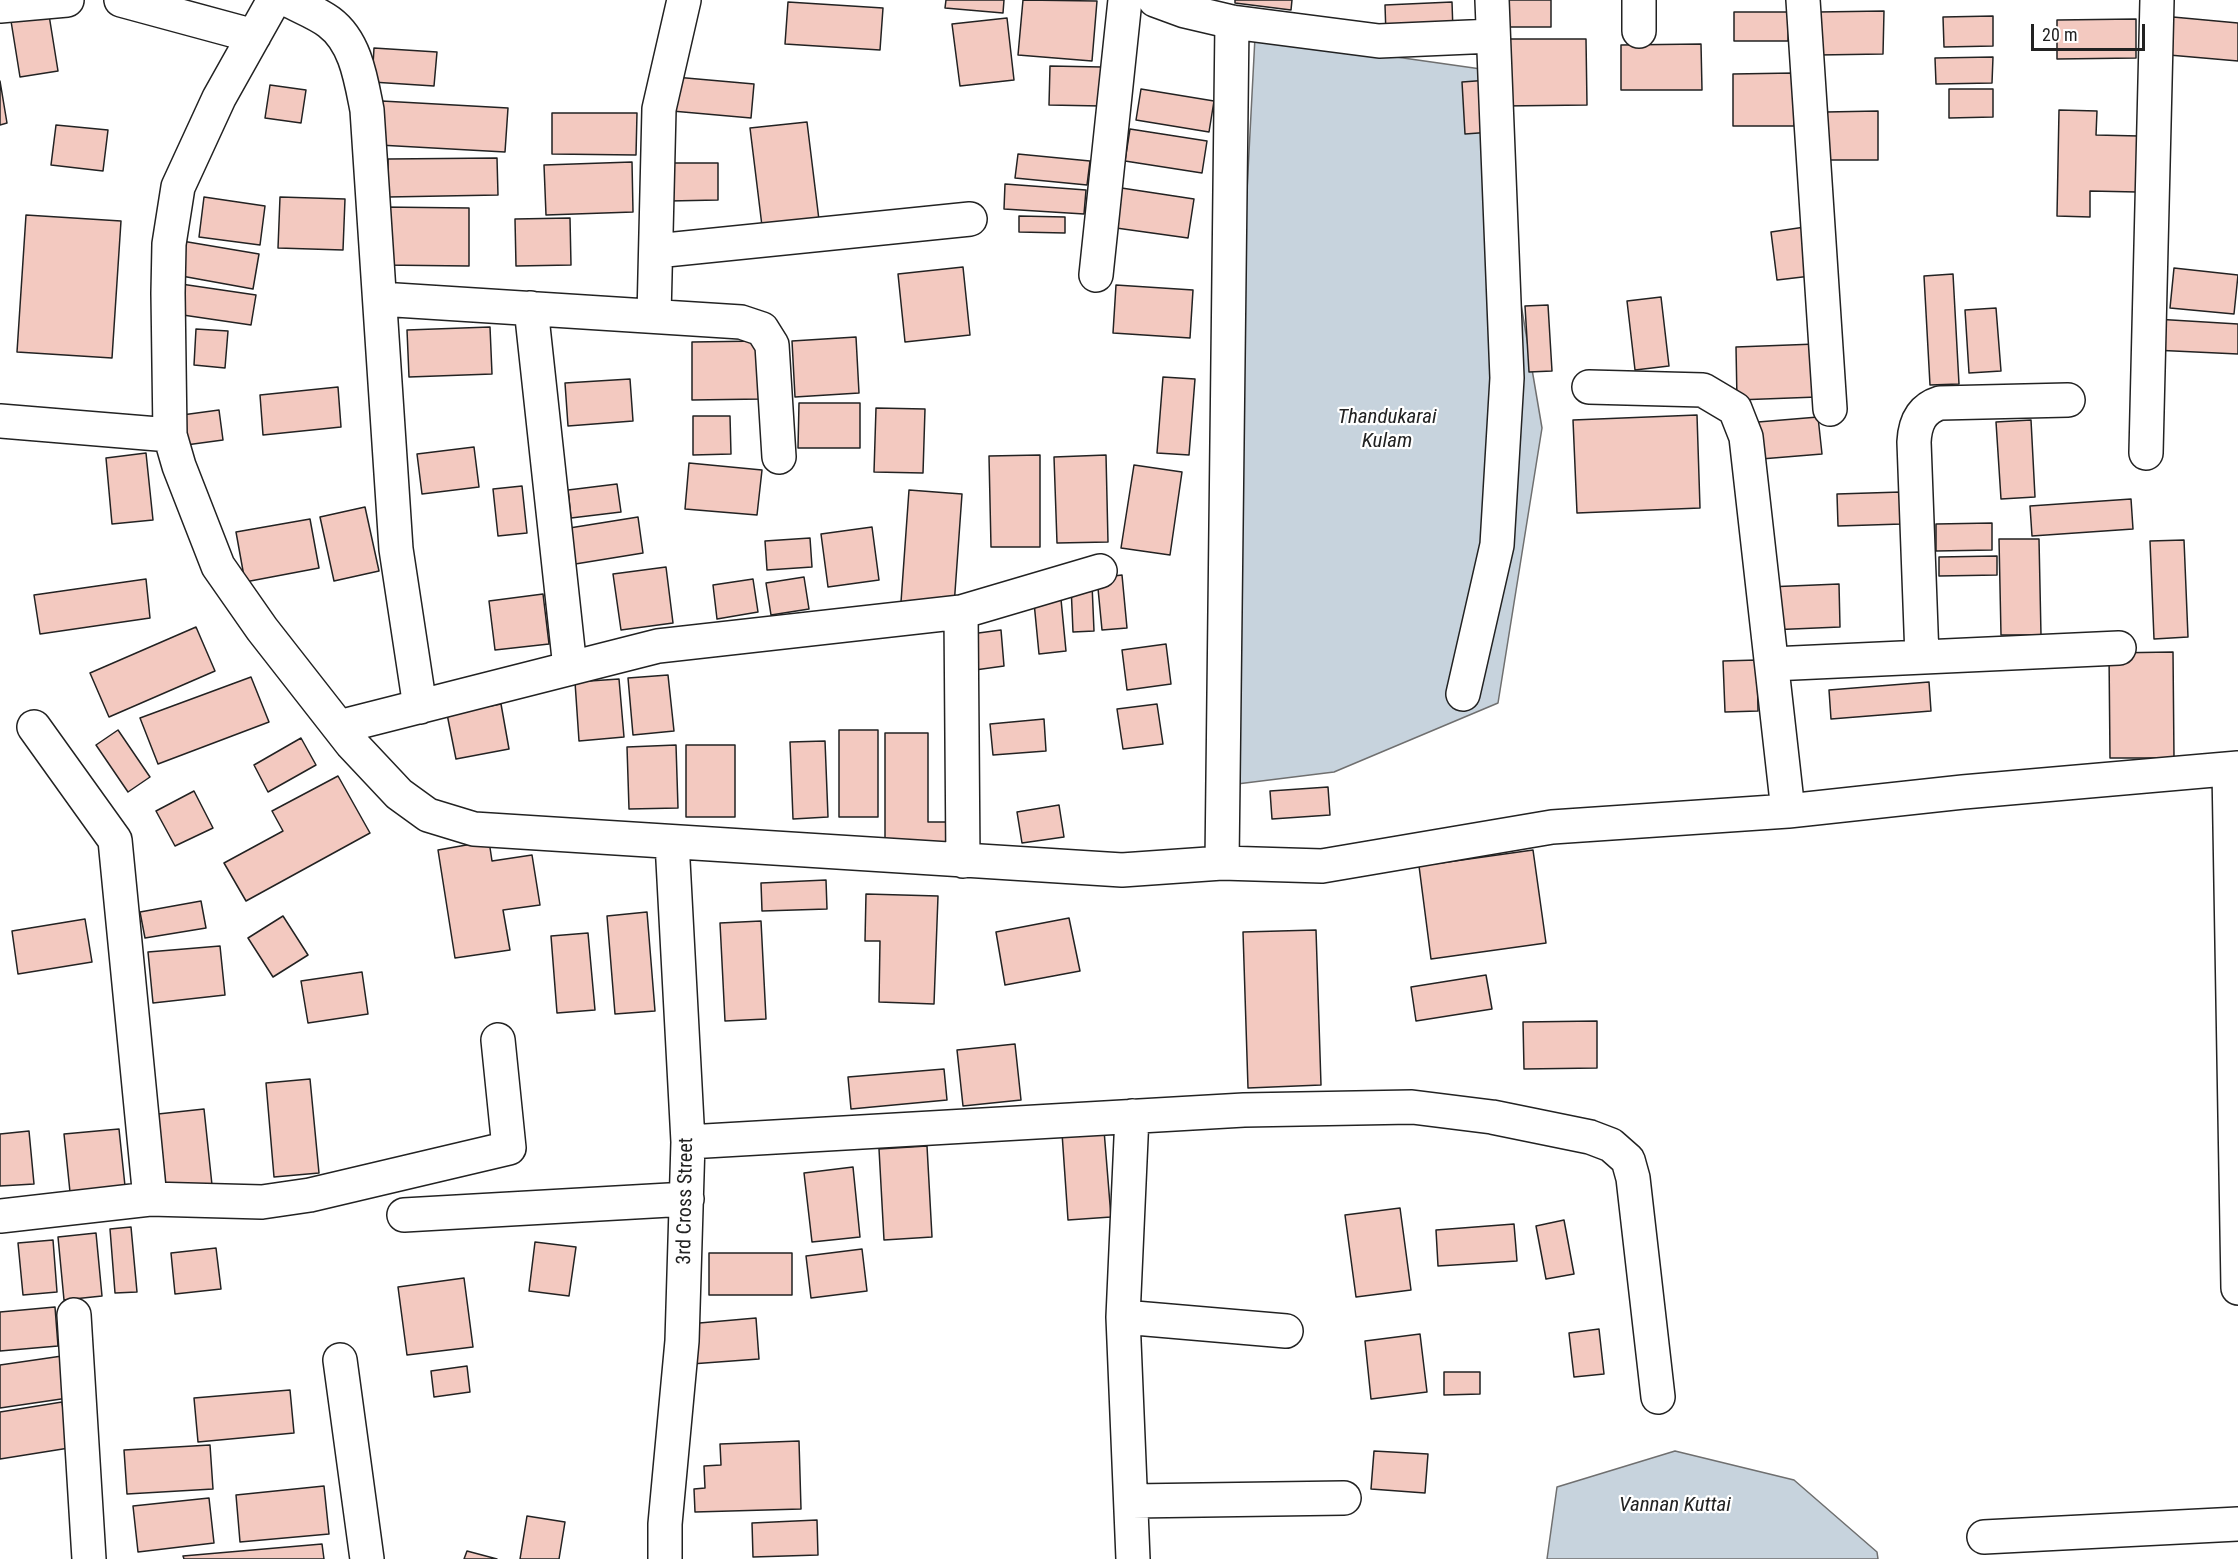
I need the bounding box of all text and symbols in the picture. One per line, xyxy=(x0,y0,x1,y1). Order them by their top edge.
scale bar xyxy=(2034,12,2148,50)
text: 20 m xyxy=(2042,24,2077,45)
water label: Thandukarai Kulam xyxy=(1337,405,1437,455)
street label: 3rd Cross Street xyxy=(673,1137,699,1265)
water label: Vannan Kuttai xyxy=(1619,1493,1731,1519)

